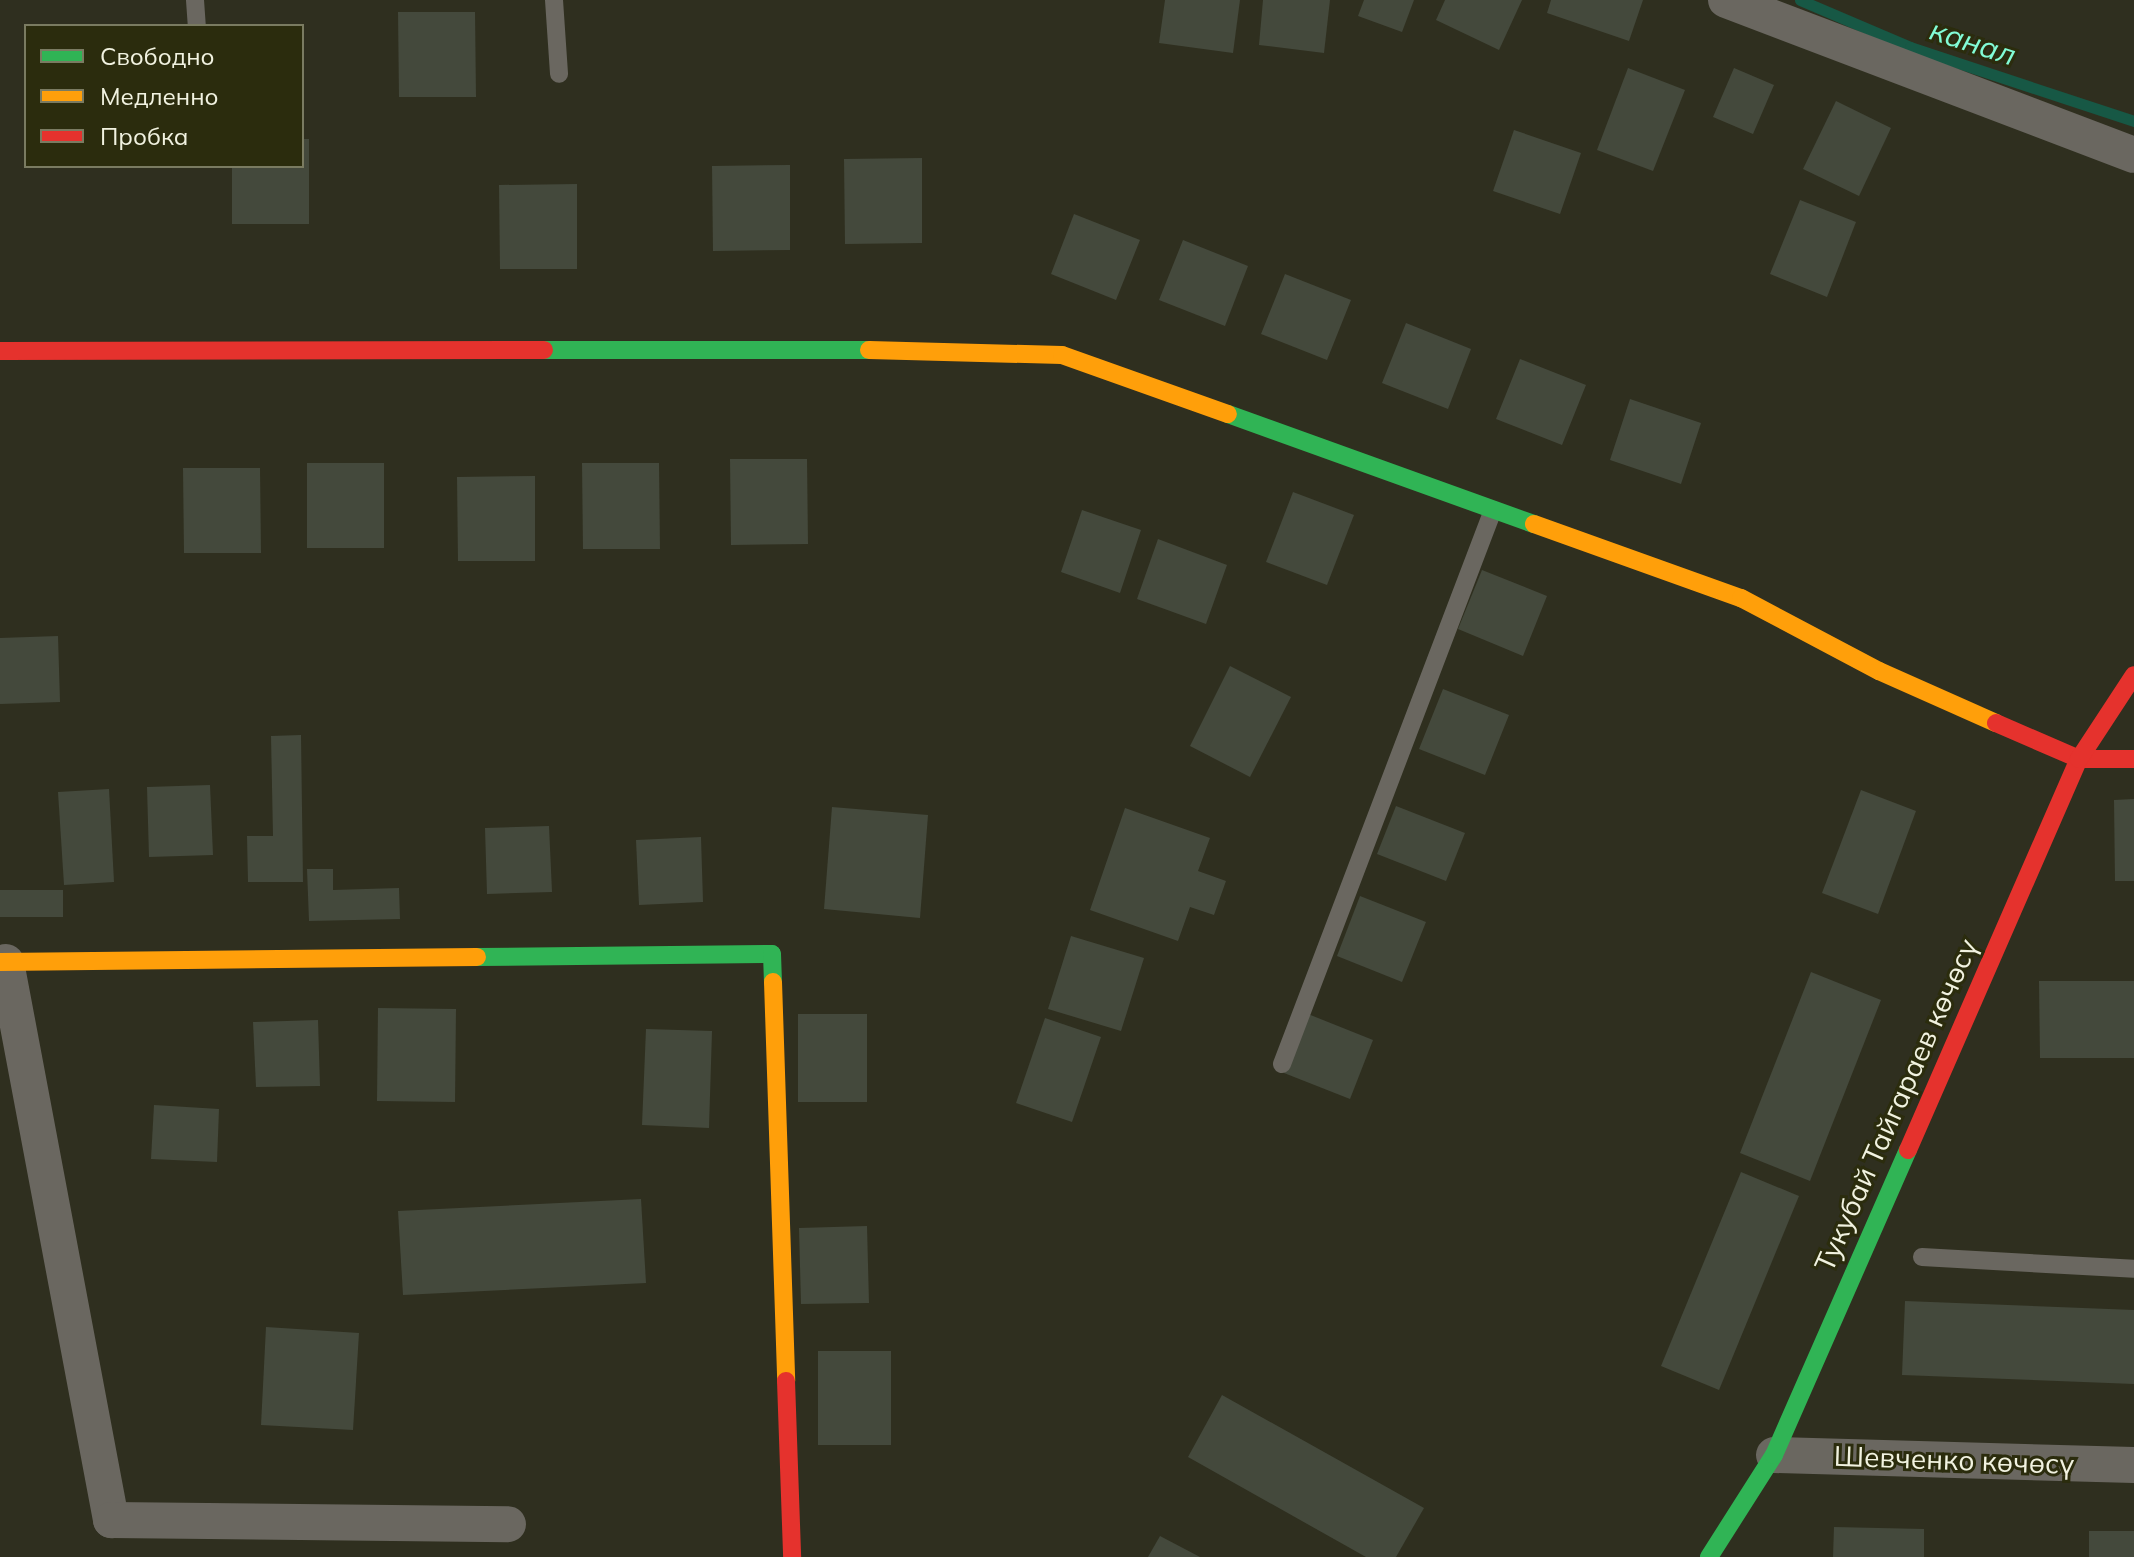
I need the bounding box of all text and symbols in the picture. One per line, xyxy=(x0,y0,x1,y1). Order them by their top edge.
water label: канал xyxy=(1925,11,2021,73)
legend xyxy=(24,24,304,168)
text: Свободно xyxy=(100,41,215,71)
text: Медленно xyxy=(100,81,219,111)
text: Пробка xyxy=(100,121,188,151)
street label: Тукубай Тайгараев көчөсү xyxy=(1807,933,1985,1277)
street label: Шевченко көчөсү xyxy=(1833,1439,2075,1481)

